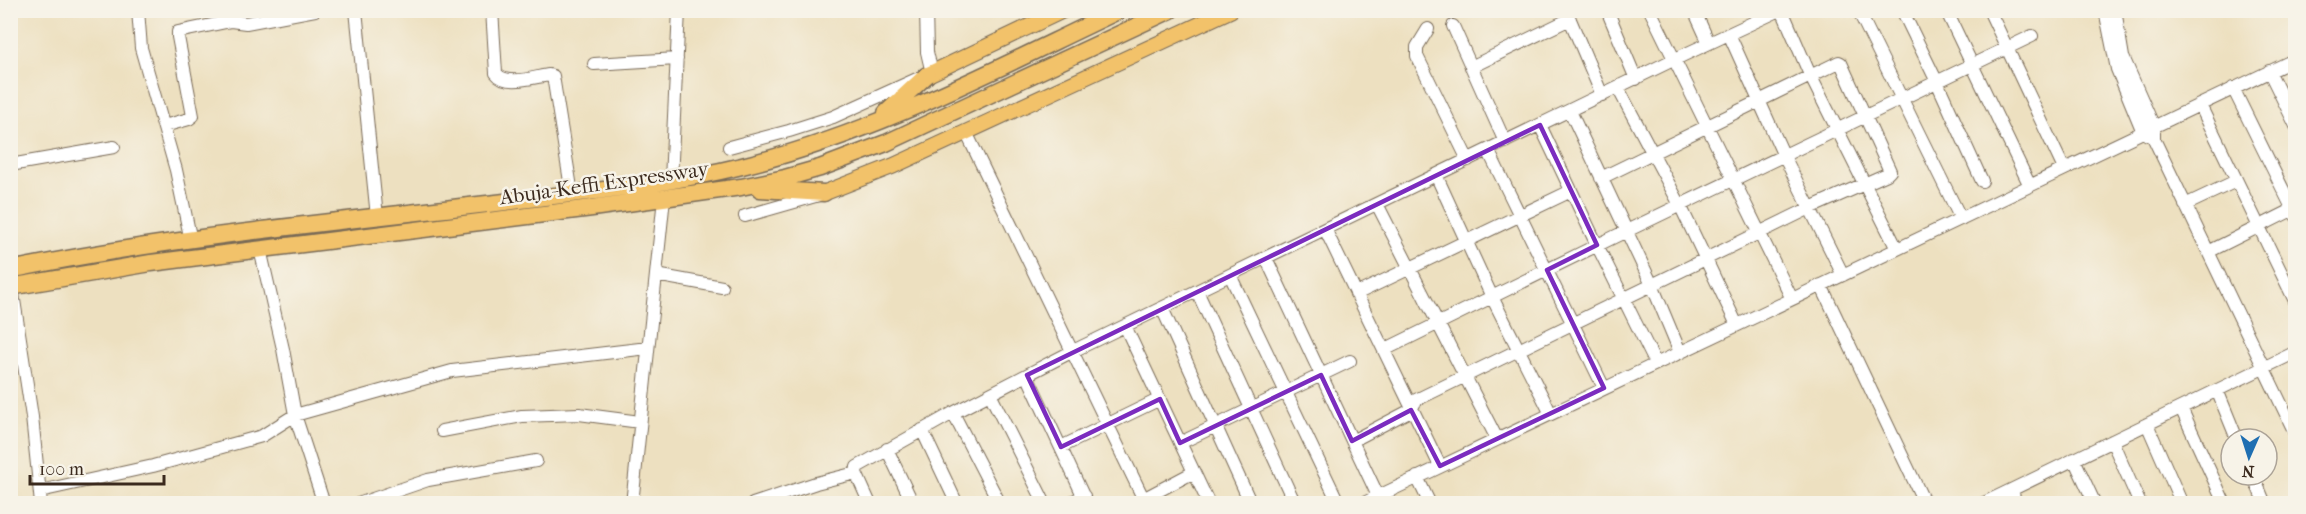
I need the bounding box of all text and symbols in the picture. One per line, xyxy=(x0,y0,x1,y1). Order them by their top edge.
street label: Abuja-Keffi Expressway xyxy=(497,156,711,210)
north arrow xyxy=(2219,427,2279,487)
scale bar xyxy=(30,448,164,486)
text: 100 m xyxy=(39,459,84,480)
text: N xyxy=(2241,462,2255,481)

